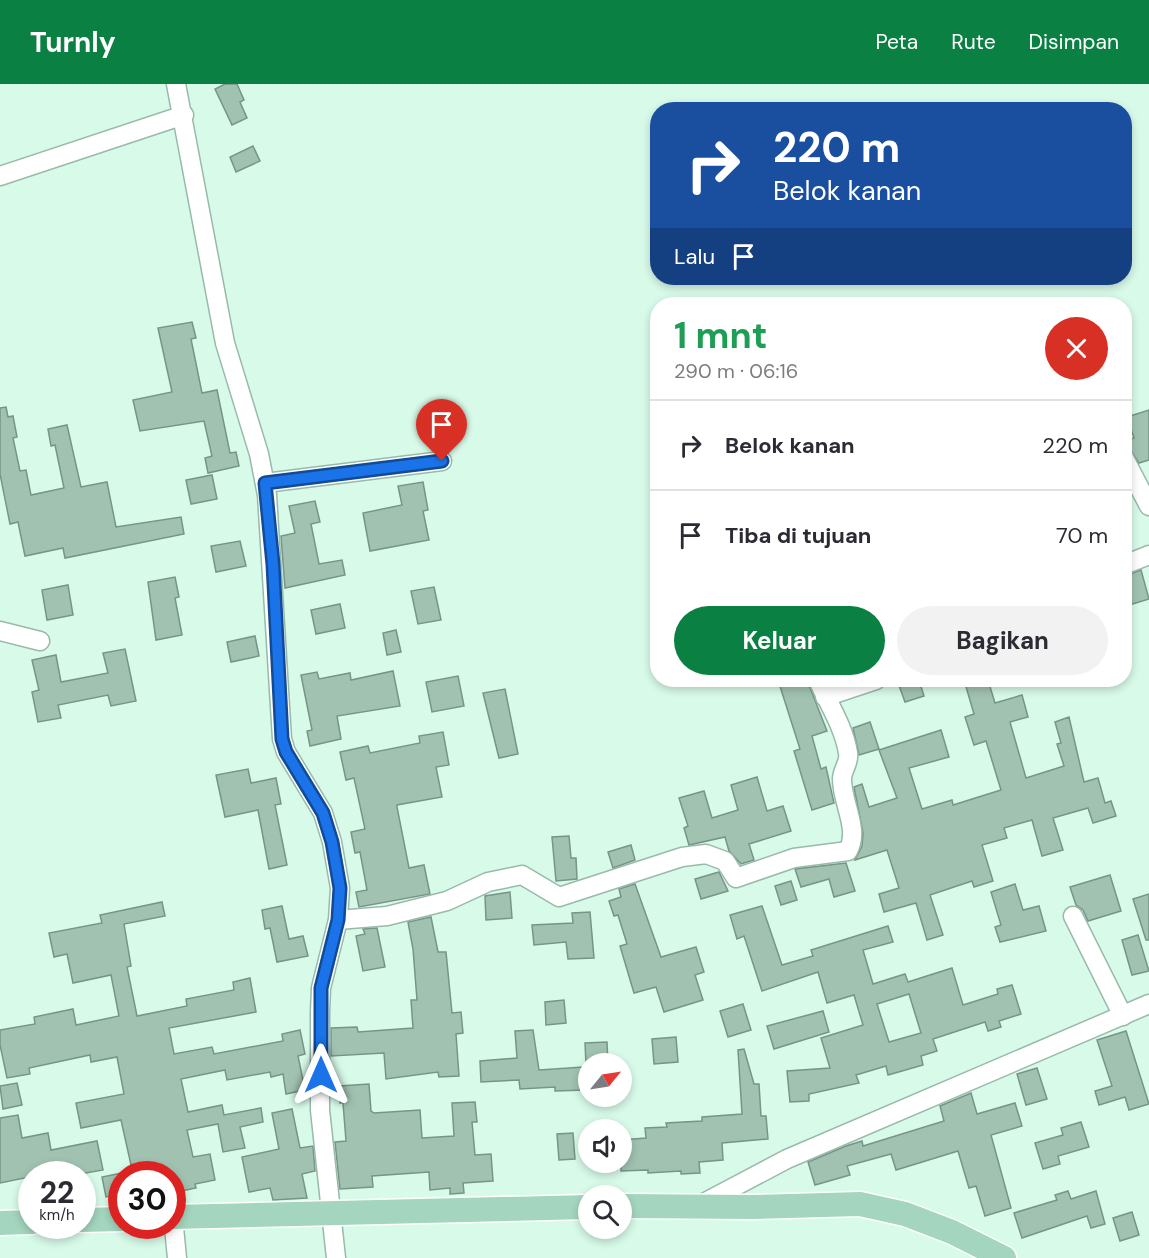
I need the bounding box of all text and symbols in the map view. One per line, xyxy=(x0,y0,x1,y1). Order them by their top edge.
text: Turnly xyxy=(30,24,116,61)
text: Peta xyxy=(875,28,918,56)
text: Rute xyxy=(951,28,996,56)
text: Disimpan xyxy=(1029,28,1119,56)
text: 220 m xyxy=(773,120,900,175)
icon: right xyxy=(674,126,752,204)
text: Belok kanan xyxy=(773,173,921,208)
icon: arrive xyxy=(727,240,760,273)
text: Lalu xyxy=(674,242,715,271)
text: 1 mnt xyxy=(674,312,767,359)
button: close xyxy=(1045,317,1108,380)
text: 290 m · 06:16 xyxy=(674,358,798,384)
pin xyxy=(416,399,467,461)
icon: arrive xyxy=(425,408,458,441)
icon: right xyxy=(674,429,707,462)
text: Belok kanan xyxy=(725,431,855,460)
text: 220 m xyxy=(1042,431,1108,460)
icon: arrive xyxy=(674,519,707,552)
text: Tiba di tujuan xyxy=(725,521,871,550)
text: 70 m xyxy=(1056,521,1108,550)
button: Keluar xyxy=(674,606,885,675)
button: Bagikan xyxy=(897,606,1108,675)
position arrow xyxy=(289,1043,353,1107)
north arrow xyxy=(578,1053,632,1107)
map controls xyxy=(578,1053,632,1239)
button: sound xyxy=(578,1119,632,1173)
speed limit sign: 30 xyxy=(108,1161,186,1239)
text: 22 xyxy=(40,1173,74,1212)
button: search xyxy=(578,1185,632,1239)
text: km/h xyxy=(39,1205,75,1225)

